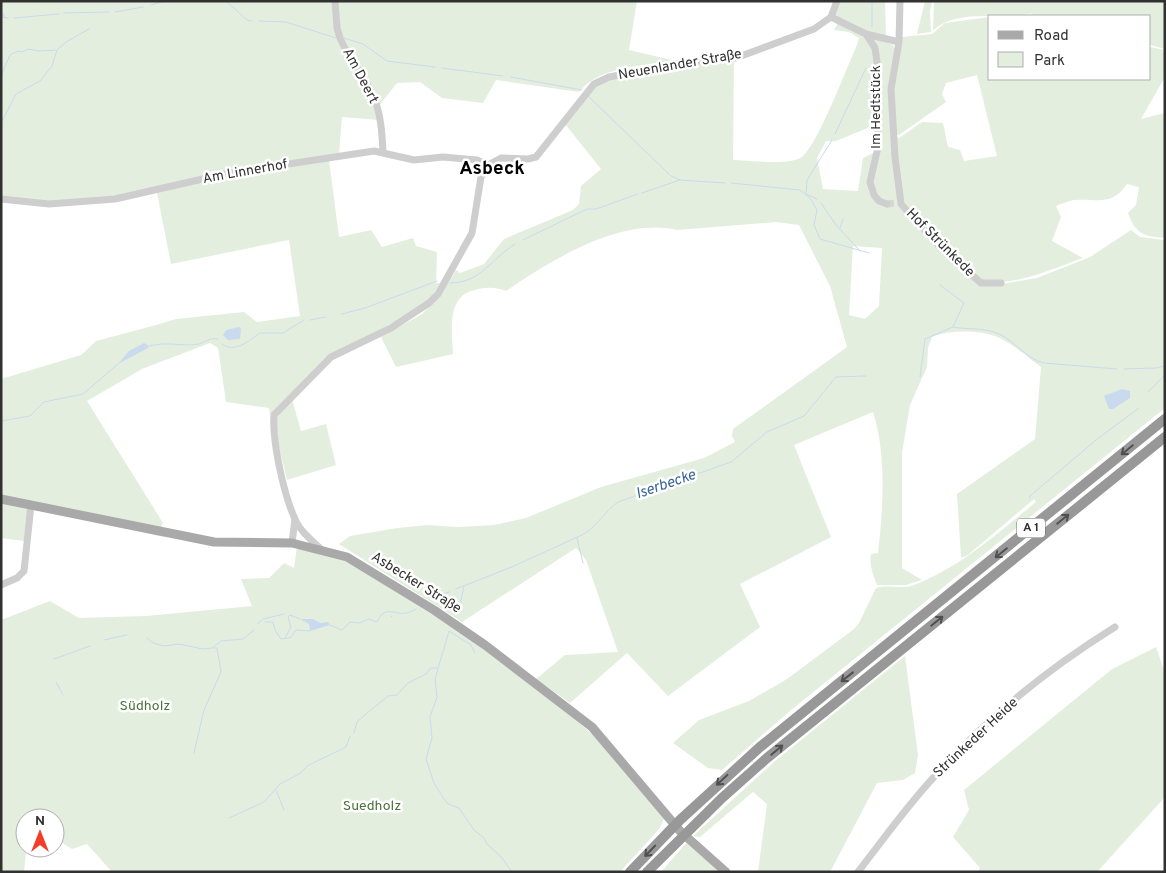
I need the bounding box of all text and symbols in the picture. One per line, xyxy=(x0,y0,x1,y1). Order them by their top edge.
legend xyxy=(988,15,1151,80)
text: Road xyxy=(1034,27,1069,46)
street label: Am Deert xyxy=(338,45,382,107)
street label: Neuenlander Straße xyxy=(617,46,743,84)
text: Park xyxy=(1034,52,1065,71)
street label: Im Hedtstück xyxy=(868,65,885,149)
street label: Am Linnerhof xyxy=(201,156,289,188)
district label: Asbeck xyxy=(459,157,525,181)
street label: Hof Strünkede xyxy=(902,205,978,281)
one-way arrow xyxy=(1121,445,1134,456)
water label: Iserbecke xyxy=(634,466,699,504)
one-way arrow xyxy=(1056,513,1069,524)
road number: A 1 xyxy=(1017,518,1045,538)
one-way arrow xyxy=(995,547,1008,558)
street label: Asbecker Straße xyxy=(368,548,464,618)
one-way arrow xyxy=(930,615,943,626)
one-way arrow xyxy=(841,671,854,682)
street label: Strünkeder Heide xyxy=(930,694,1022,782)
park label: Südholz xyxy=(120,698,170,715)
one-way arrow xyxy=(770,745,783,756)
one-way arrow xyxy=(716,774,729,786)
park label: Suedholz xyxy=(343,798,401,815)
north arrow xyxy=(15,808,65,858)
text: N xyxy=(35,813,45,830)
one-way arrow xyxy=(644,844,656,857)

